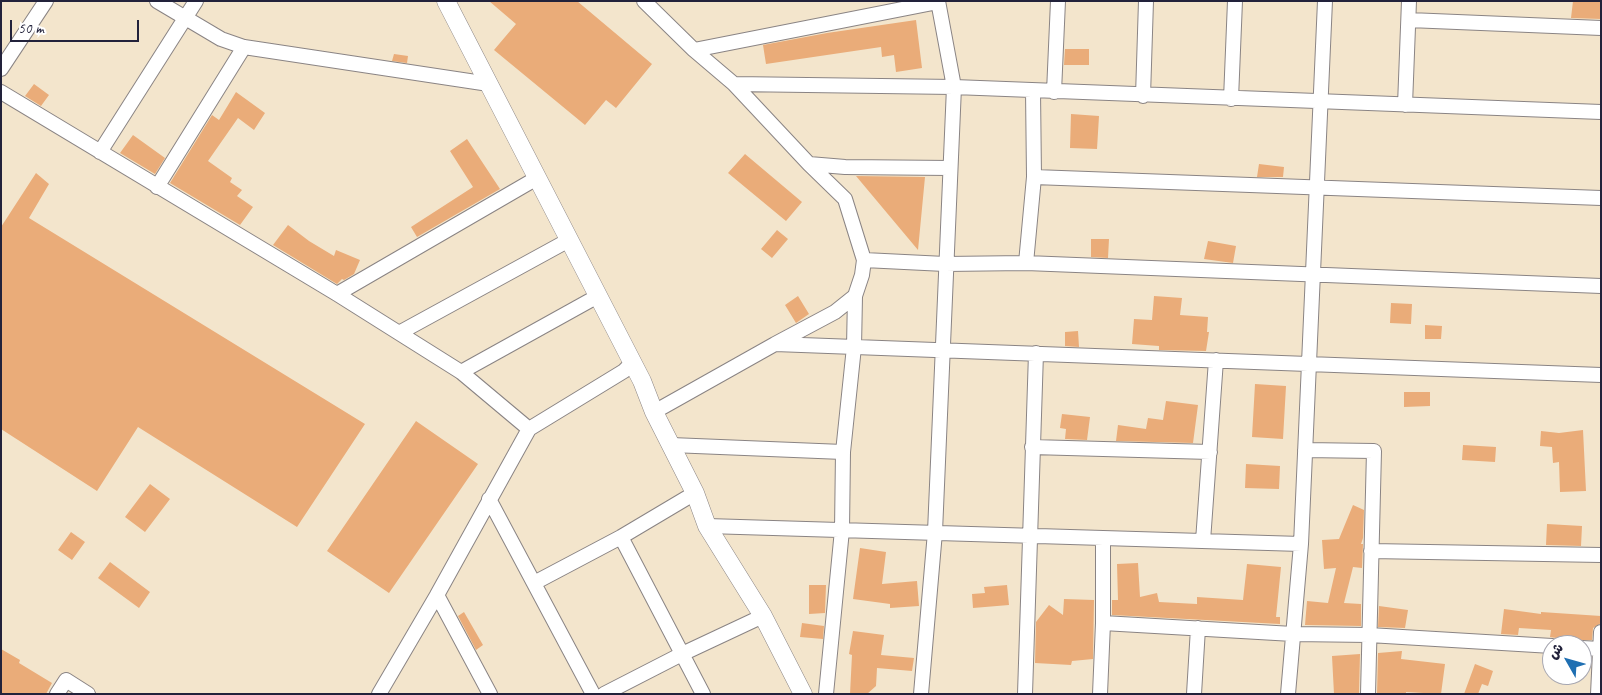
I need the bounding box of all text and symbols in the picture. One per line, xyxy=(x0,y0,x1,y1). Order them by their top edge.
scale bar xyxy=(12,10,141,42)
text: 50 m xyxy=(18,19,44,38)
north arrow xyxy=(1542,635,1592,685)
text: ش xyxy=(1544,640,1567,662)

